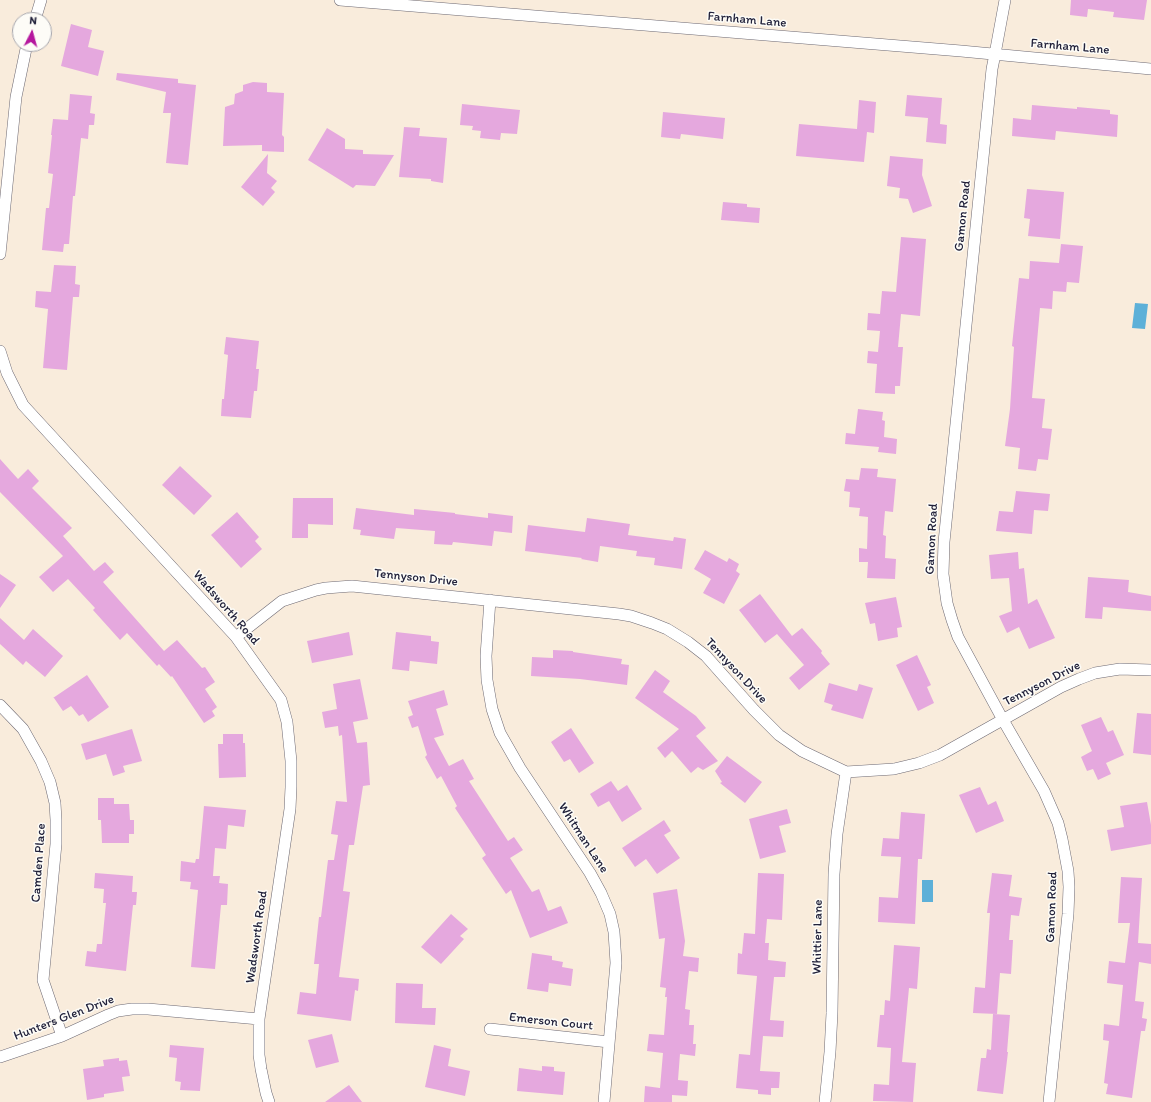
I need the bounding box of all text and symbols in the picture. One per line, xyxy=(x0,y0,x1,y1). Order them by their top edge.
street label: Farnham Lane xyxy=(707,9,787,31)
north arrow xyxy=(12,12,52,52)
text: N xyxy=(29,14,38,27)
street label: Farnham Lane xyxy=(1030,36,1110,58)
street label: Gamon Road xyxy=(952,180,974,252)
street label: Gamon Road xyxy=(922,503,942,575)
street label: Tennyson Drive xyxy=(373,566,459,590)
street label: Wadsworth Road xyxy=(189,568,263,648)
street label: Tennyson Drive xyxy=(702,635,770,707)
street label: Tennyson Drive xyxy=(1001,658,1083,710)
street label: Whitman Lane xyxy=(554,800,612,876)
street label: Camden Place xyxy=(28,823,50,903)
street label: Gamon Road xyxy=(1043,871,1061,943)
street label: Wadsworth Road xyxy=(243,890,271,984)
street label: Whittier Lane xyxy=(810,899,826,975)
street label: Hunters Glen Drive xyxy=(12,992,116,1044)
street label: Emerson Court xyxy=(508,1010,594,1034)

